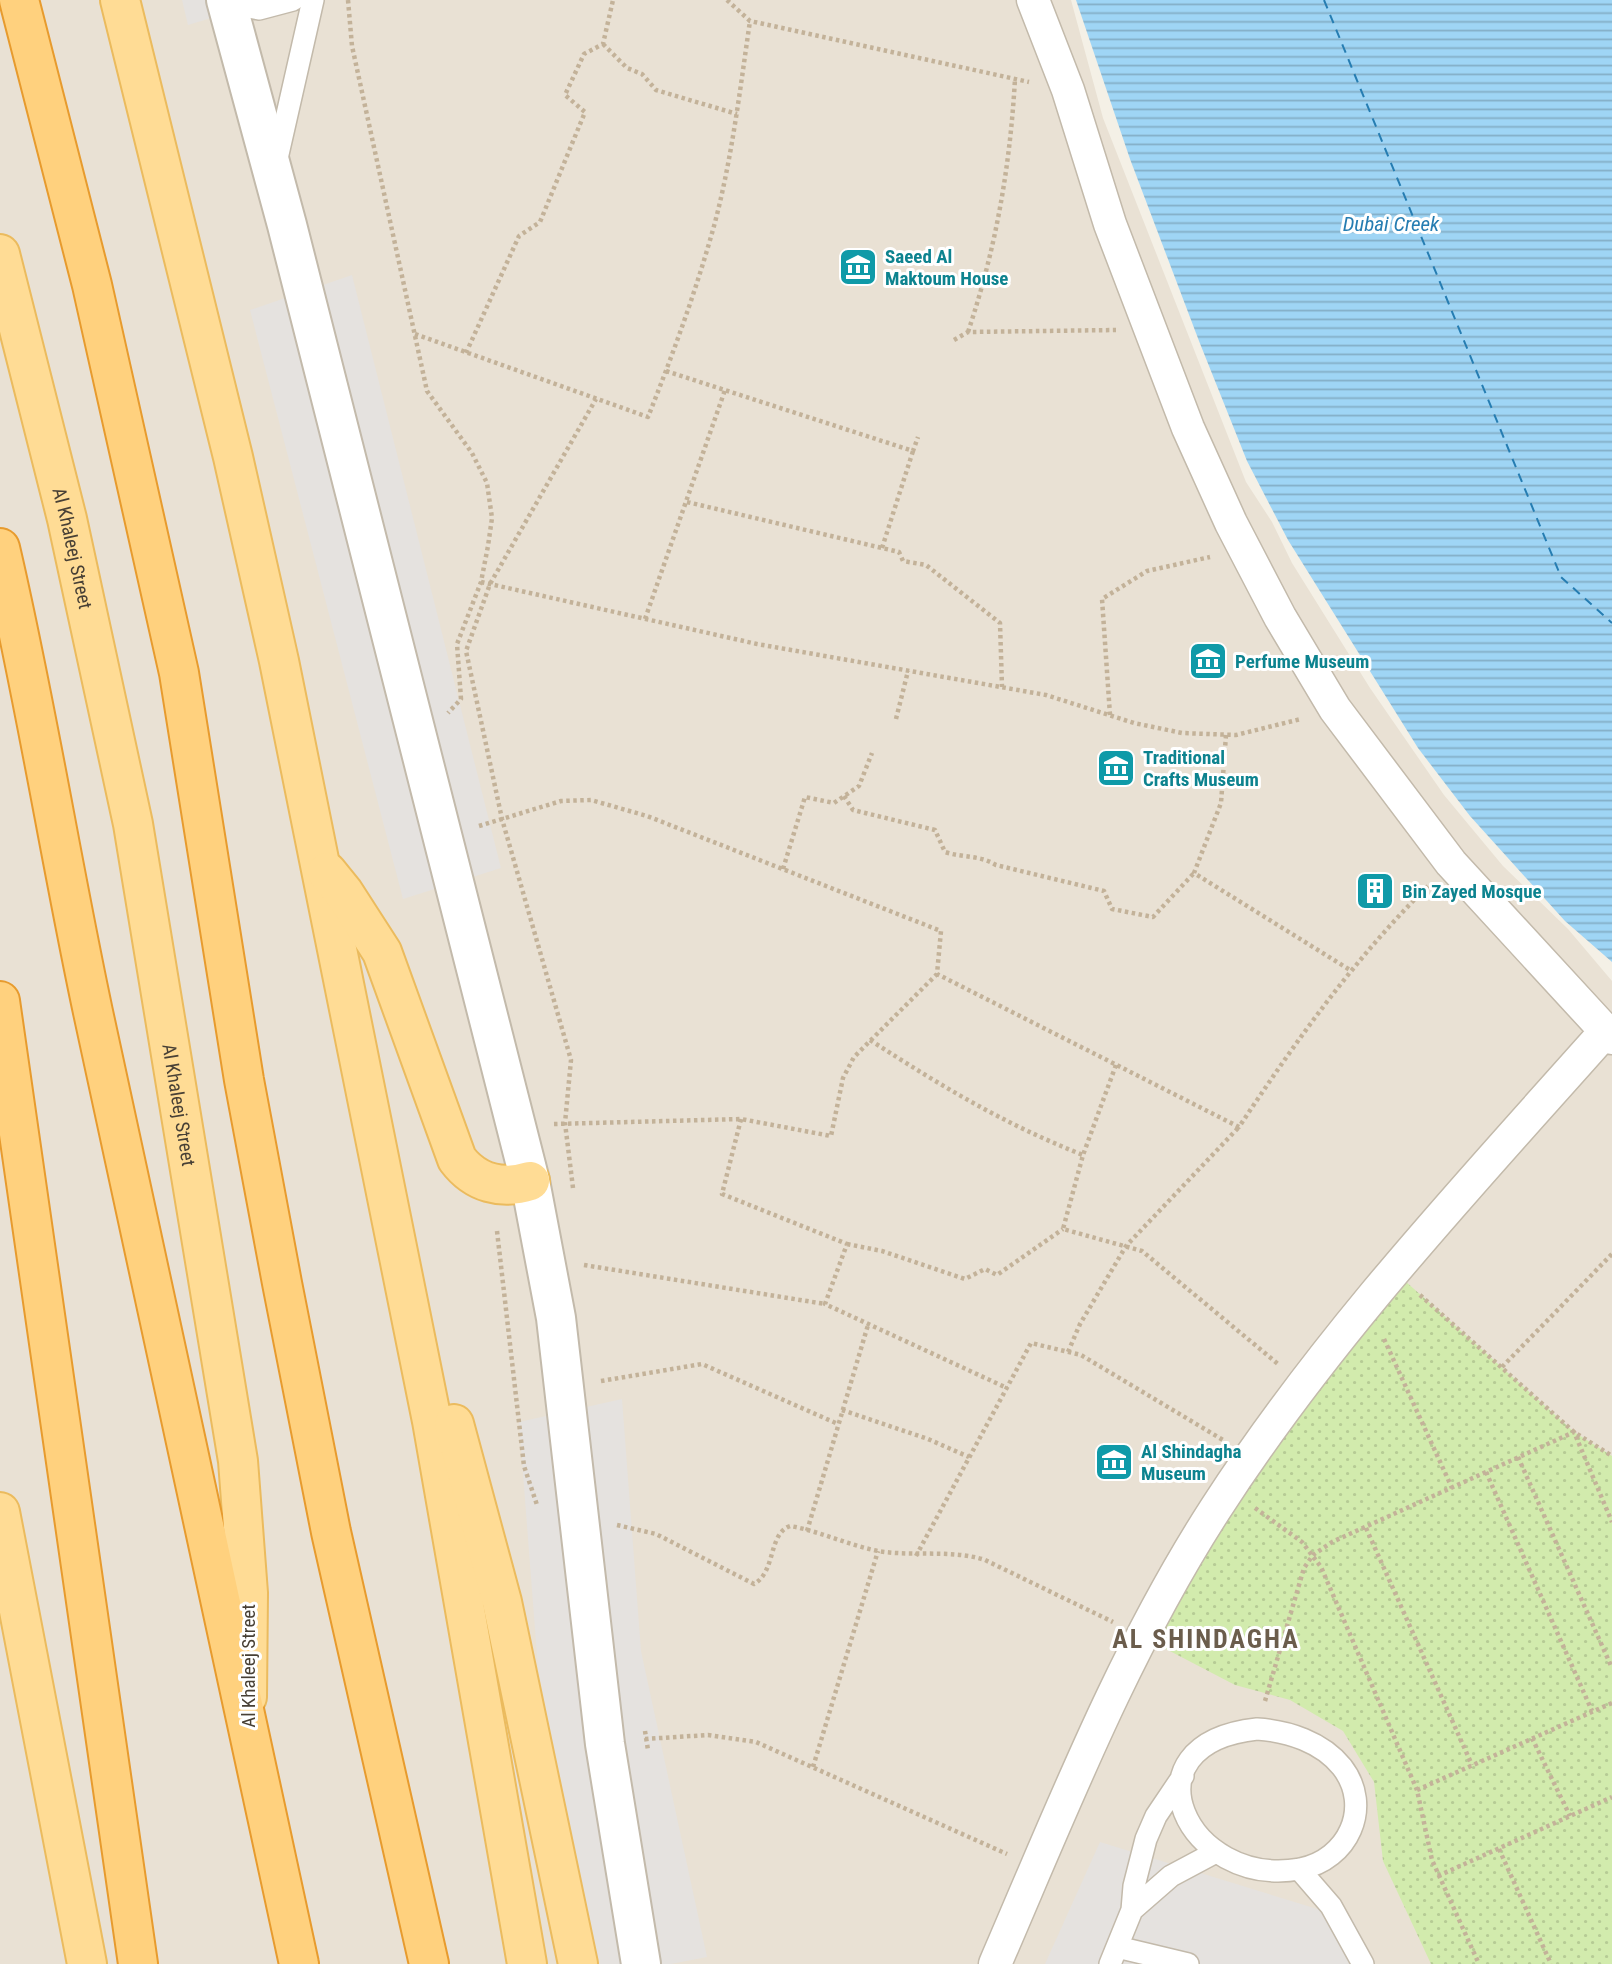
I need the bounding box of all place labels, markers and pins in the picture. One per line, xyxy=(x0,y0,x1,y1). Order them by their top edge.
place label: Saeed Al Maktoum House xyxy=(885,245,1008,290)
museum icon: Saeed Al Maktoum House xyxy=(837,246,879,288)
museum icon: Perfume Museum xyxy=(1187,640,1229,682)
place label: Perfume Museum xyxy=(1235,650,1369,673)
place label: Traditional Crafts Museum xyxy=(1143,746,1259,791)
museum icon: Traditional Crafts Museum xyxy=(1095,747,1137,789)
building icon: Bin Zayed Mosque xyxy=(1354,870,1396,912)
place label: Bin Zayed Mosque xyxy=(1402,880,1542,903)
place label: Al Shindagha Museum xyxy=(1141,1440,1242,1485)
museum icon: Al Shindagha Museum xyxy=(1093,1441,1135,1483)

